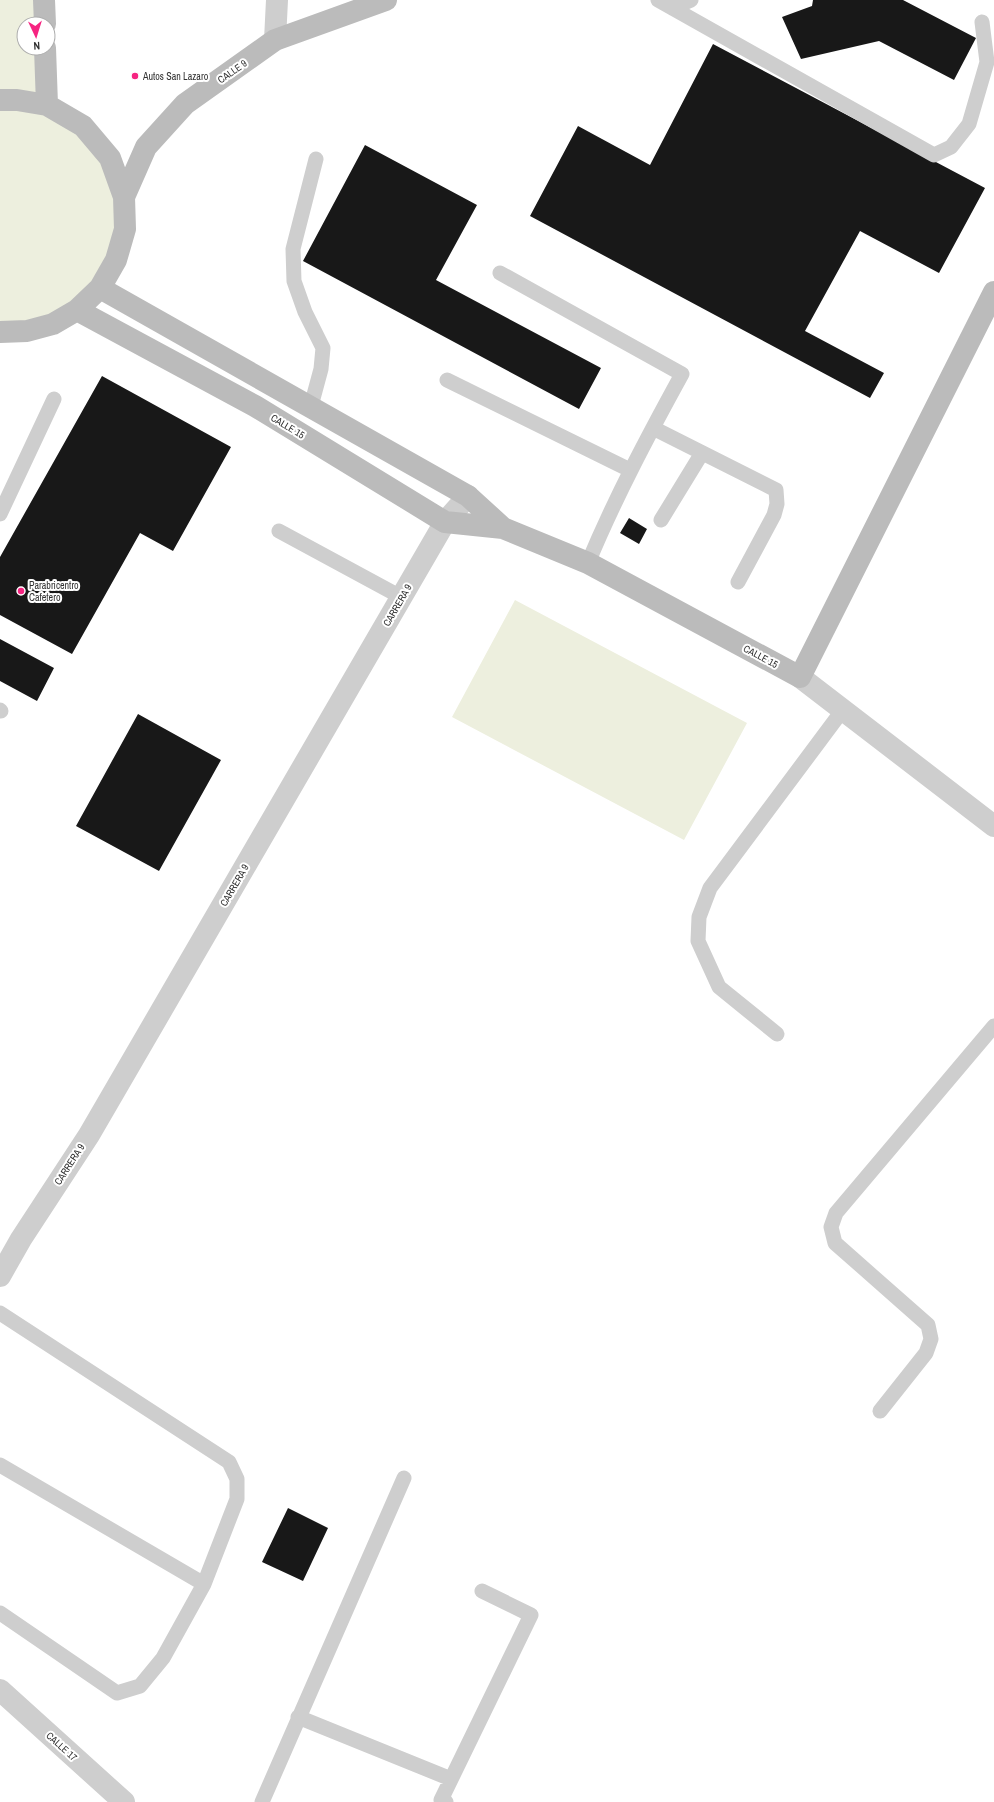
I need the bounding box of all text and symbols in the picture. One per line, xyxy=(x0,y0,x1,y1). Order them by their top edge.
north arrow xyxy=(16,16,56,56)
text: N xyxy=(33,39,40,53)
street label: CALLE 9 xyxy=(215,56,250,86)
place label: Autos San Lazaro xyxy=(142,70,209,83)
marker: Autos San Lazaro xyxy=(130,71,140,81)
street label: CALLE 15 xyxy=(268,411,307,442)
place label: Parabricentro Cafetero xyxy=(29,579,79,604)
street label: CARRERA 9 xyxy=(380,581,415,629)
marker: Parabricentro Cafetero xyxy=(16,586,26,596)
street label: CALLE 15 xyxy=(741,642,781,671)
street label: CARRERA 9 xyxy=(217,861,252,909)
street label: CARRERA 9 xyxy=(51,1141,88,1187)
street label: CALLE 17 xyxy=(43,1729,80,1764)

